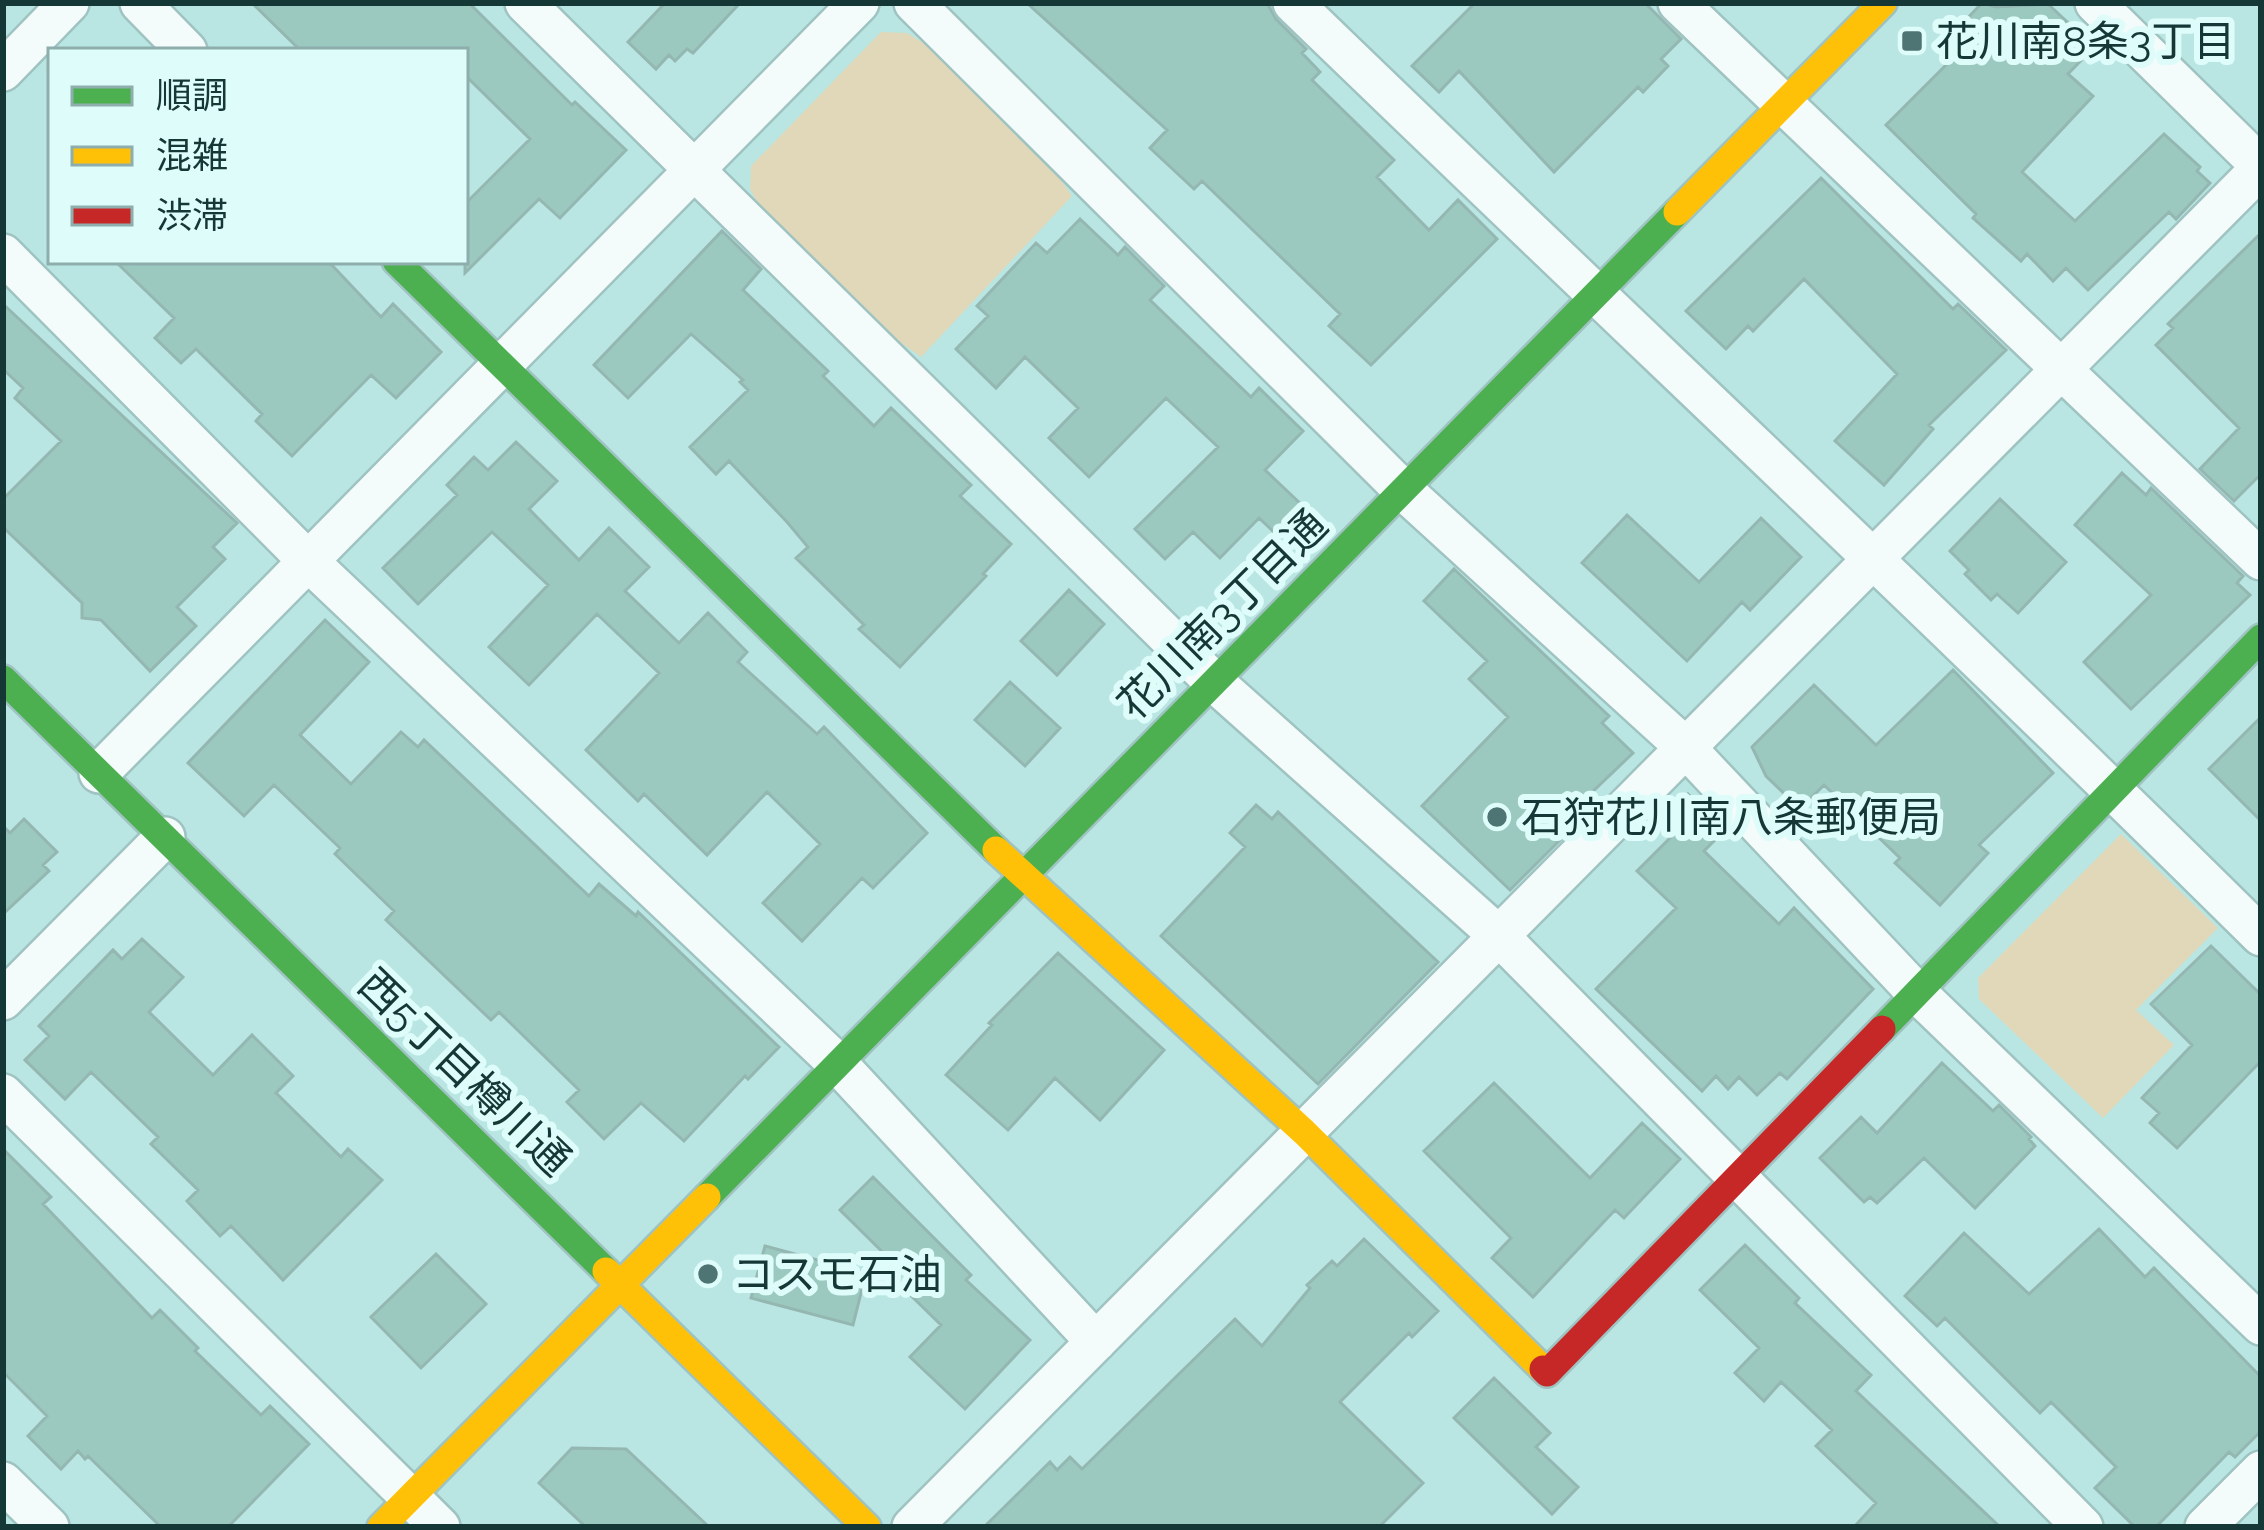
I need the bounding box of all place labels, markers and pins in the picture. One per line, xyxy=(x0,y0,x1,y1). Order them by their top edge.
place label: 花川南8条3丁目 xyxy=(1936,17,2235,66)
marker: 花川南8条3丁目 xyxy=(1899,28,1925,54)
place label: 石狩花川南八条郵便局 xyxy=(1521,793,1941,842)
marker: 石狩花川南八条郵便局 xyxy=(1484,804,1510,830)
place label: コスモ石油 xyxy=(732,1250,942,1299)
marker: コスモ石油 xyxy=(695,1261,721,1287)

